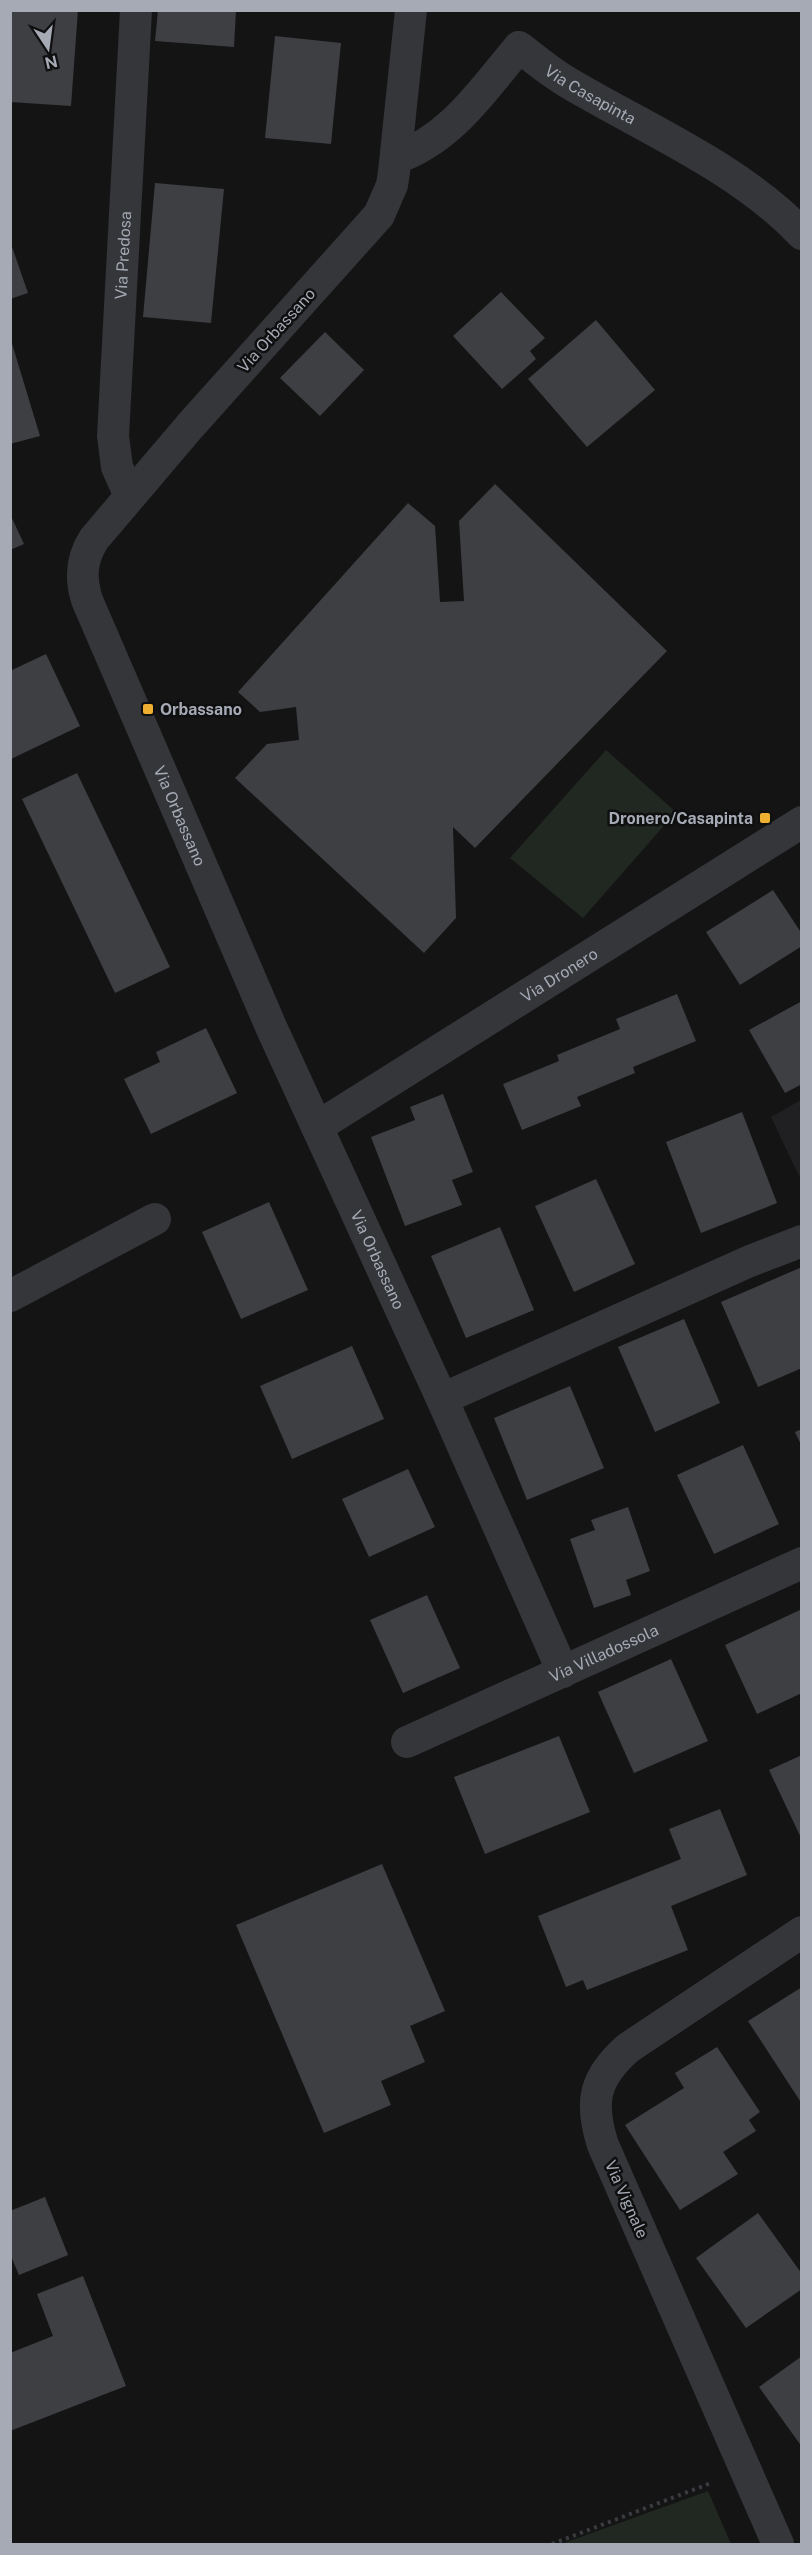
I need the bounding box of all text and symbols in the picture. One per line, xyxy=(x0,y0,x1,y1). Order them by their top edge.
north arrow xyxy=(18,18,78,78)
text: N xyxy=(43,51,59,73)
street label: Via Casapinta xyxy=(541,61,639,128)
street label: Via Predosa xyxy=(111,211,135,300)
street label: Via Orbassano xyxy=(234,284,319,376)
place label: Orbassano xyxy=(160,700,242,719)
marker: Orbassano xyxy=(141,702,155,716)
street label: Via Orbassano xyxy=(150,763,209,869)
place label: Dronero/Casapinta xyxy=(608,809,753,828)
marker: Dronero/Casapinta xyxy=(758,811,772,825)
street label: Via Dronero xyxy=(517,944,601,1006)
street label: Via Orbassano xyxy=(347,1207,408,1312)
street label: Via Villadossola xyxy=(546,1620,661,1686)
street label: Via Vignale xyxy=(601,2157,652,2241)

